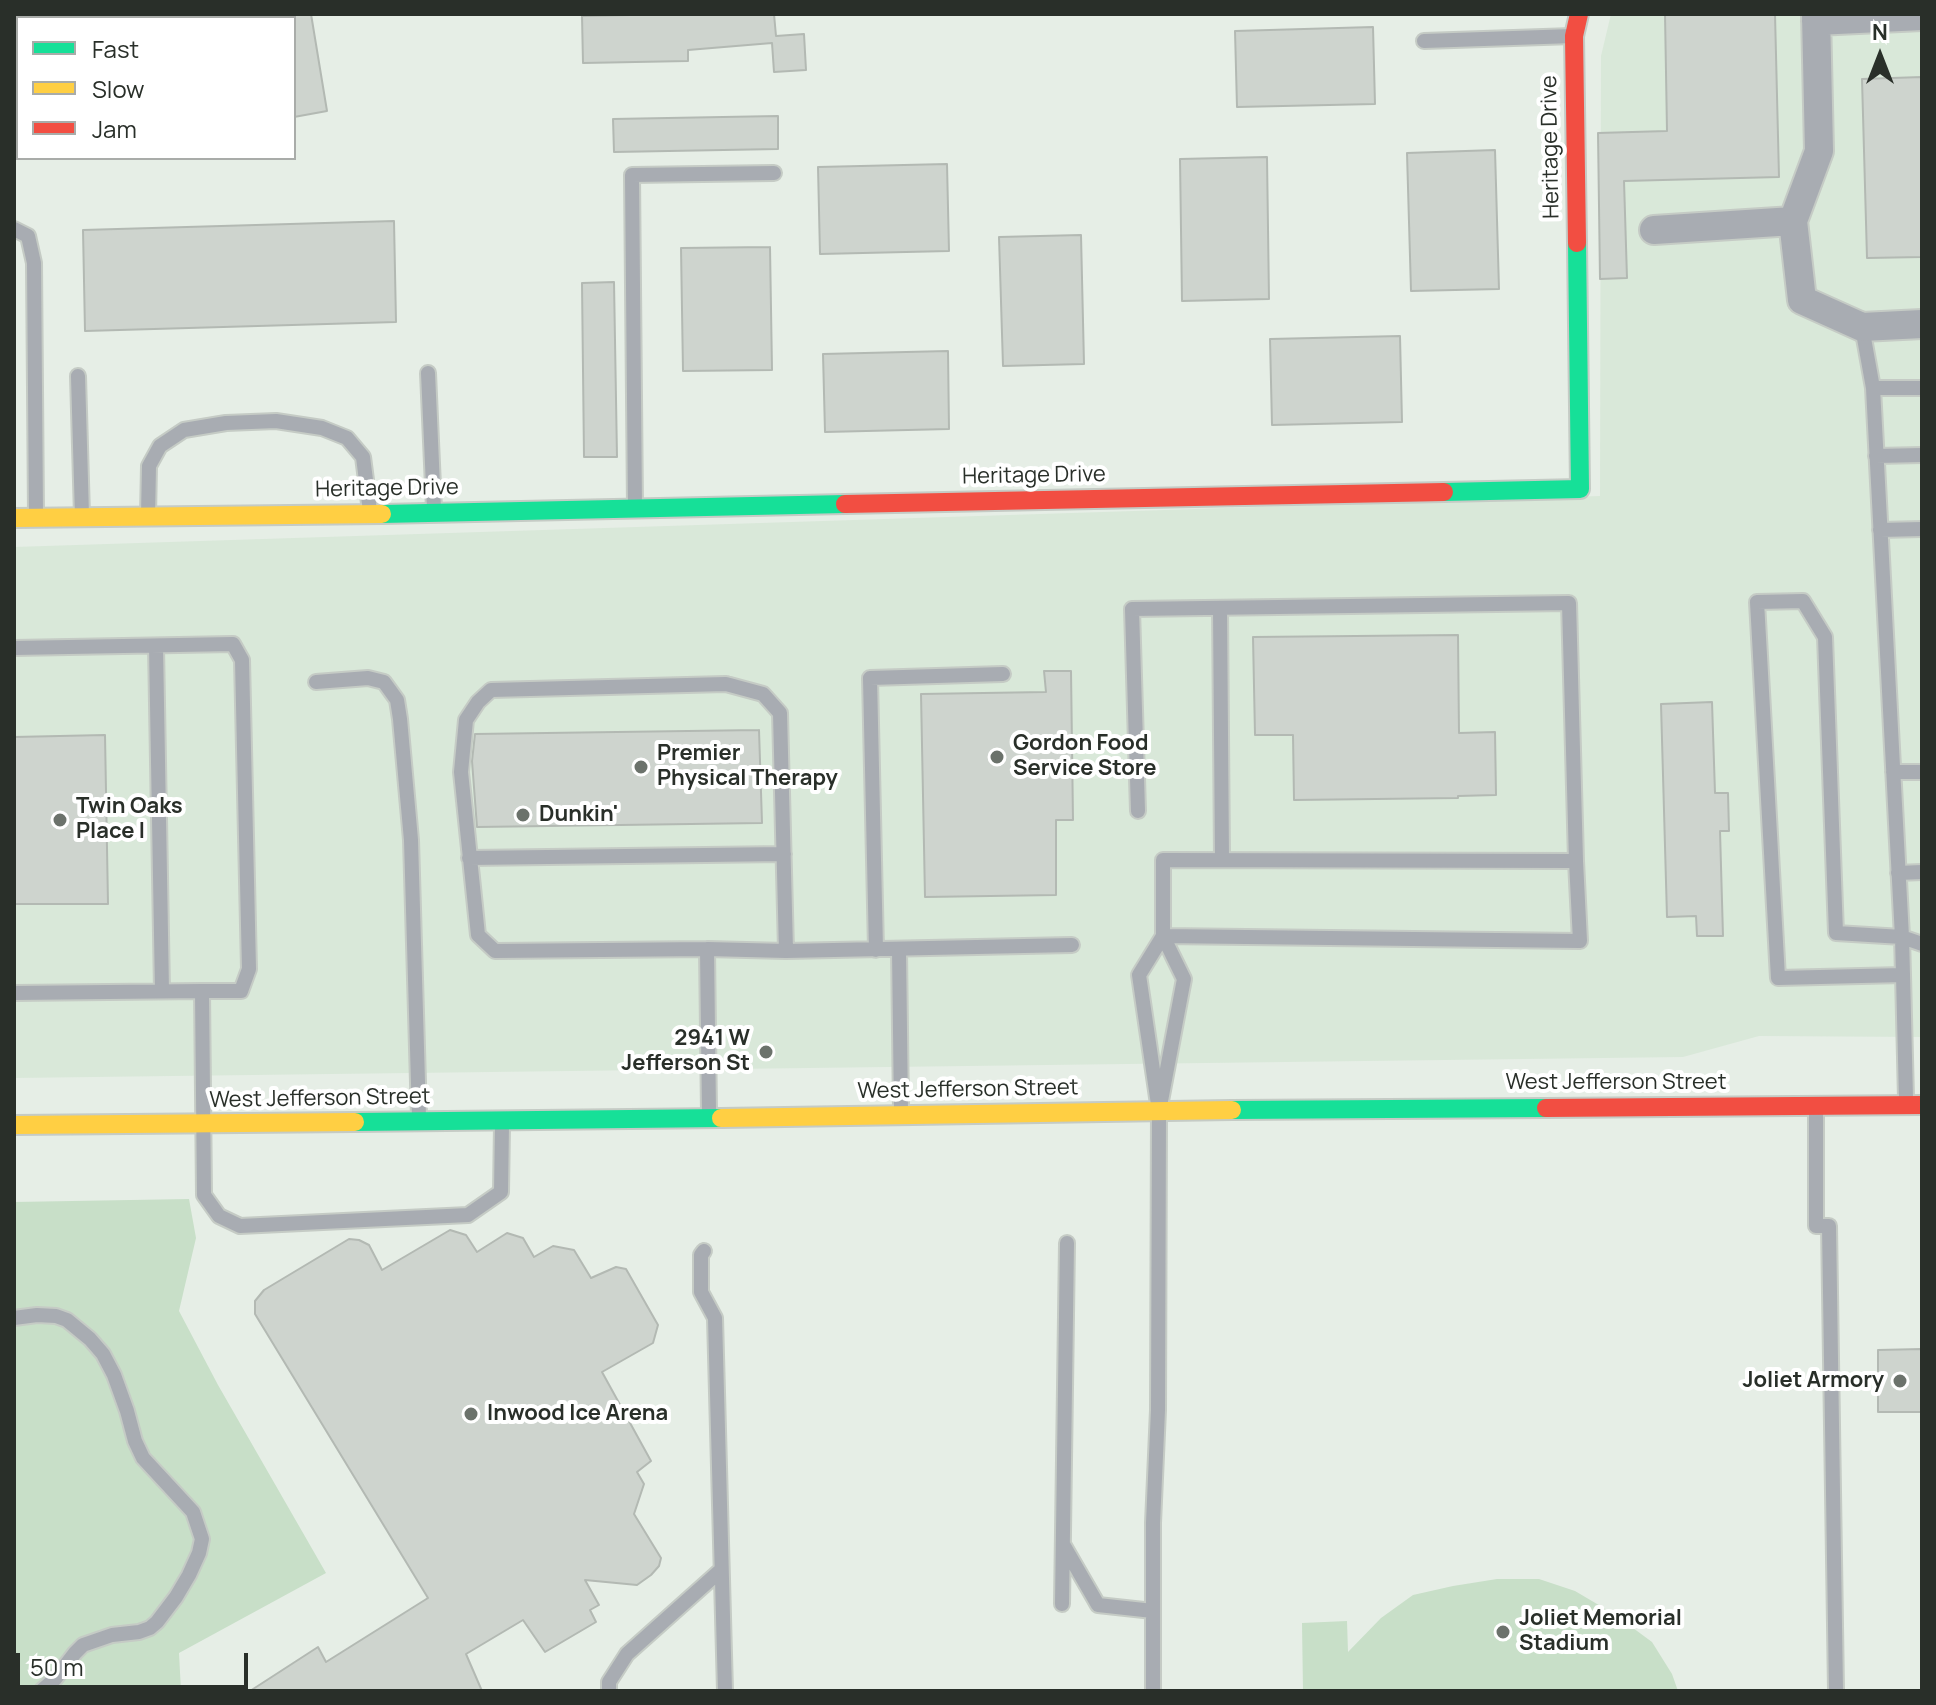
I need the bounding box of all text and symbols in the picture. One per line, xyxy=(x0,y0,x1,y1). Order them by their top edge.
legend xyxy=(16,16,296,160)
north arrow xyxy=(1840,16,1920,96)
text: N xyxy=(1872,17,1888,47)
text: Fast xyxy=(92,32,139,65)
text: Slow xyxy=(92,72,145,105)
street label: Heritage Drive xyxy=(1537,75,1565,219)
text: Jam xyxy=(92,112,137,145)
street label: Heritage Drive xyxy=(962,462,1106,490)
street label: Heritage Drive xyxy=(315,475,459,503)
place label: Gordon Food Service Store xyxy=(1013,731,1157,782)
place label: Premier Physical Therapy xyxy=(657,741,838,792)
marker: Gordon Food Service Store xyxy=(988,748,1006,766)
marker: Premier Physical Therapy xyxy=(632,758,650,776)
place label: Twin Oaks Place I xyxy=(76,794,183,846)
place label: Dunkin' xyxy=(539,802,619,828)
marker: Dunkin' xyxy=(514,806,532,824)
marker: Twin Oaks Place I xyxy=(51,811,69,829)
place label: 2941 W Jefferson St xyxy=(621,1026,750,1078)
marker: 2941 W Jefferson St xyxy=(757,1043,775,1061)
street label: West Jefferson Street xyxy=(1505,1070,1727,1096)
street label: West Jefferson Street xyxy=(857,1075,1079,1105)
street label: West Jefferson Street xyxy=(209,1084,431,1114)
place label: Joliet Armory xyxy=(1742,1368,1884,1394)
marker: Joliet Armory xyxy=(1891,1372,1909,1390)
place label: Inwood Ice Arena xyxy=(487,1401,668,1427)
marker: Inwood Ice Arena xyxy=(462,1405,480,1423)
place label: Joliet Memorial Stadium xyxy=(1519,1606,1682,1658)
marker: Joliet Memorial Stadium xyxy=(1494,1623,1512,1641)
scale bar xyxy=(20,1637,252,1687)
text: 50 m xyxy=(30,1650,84,1683)

